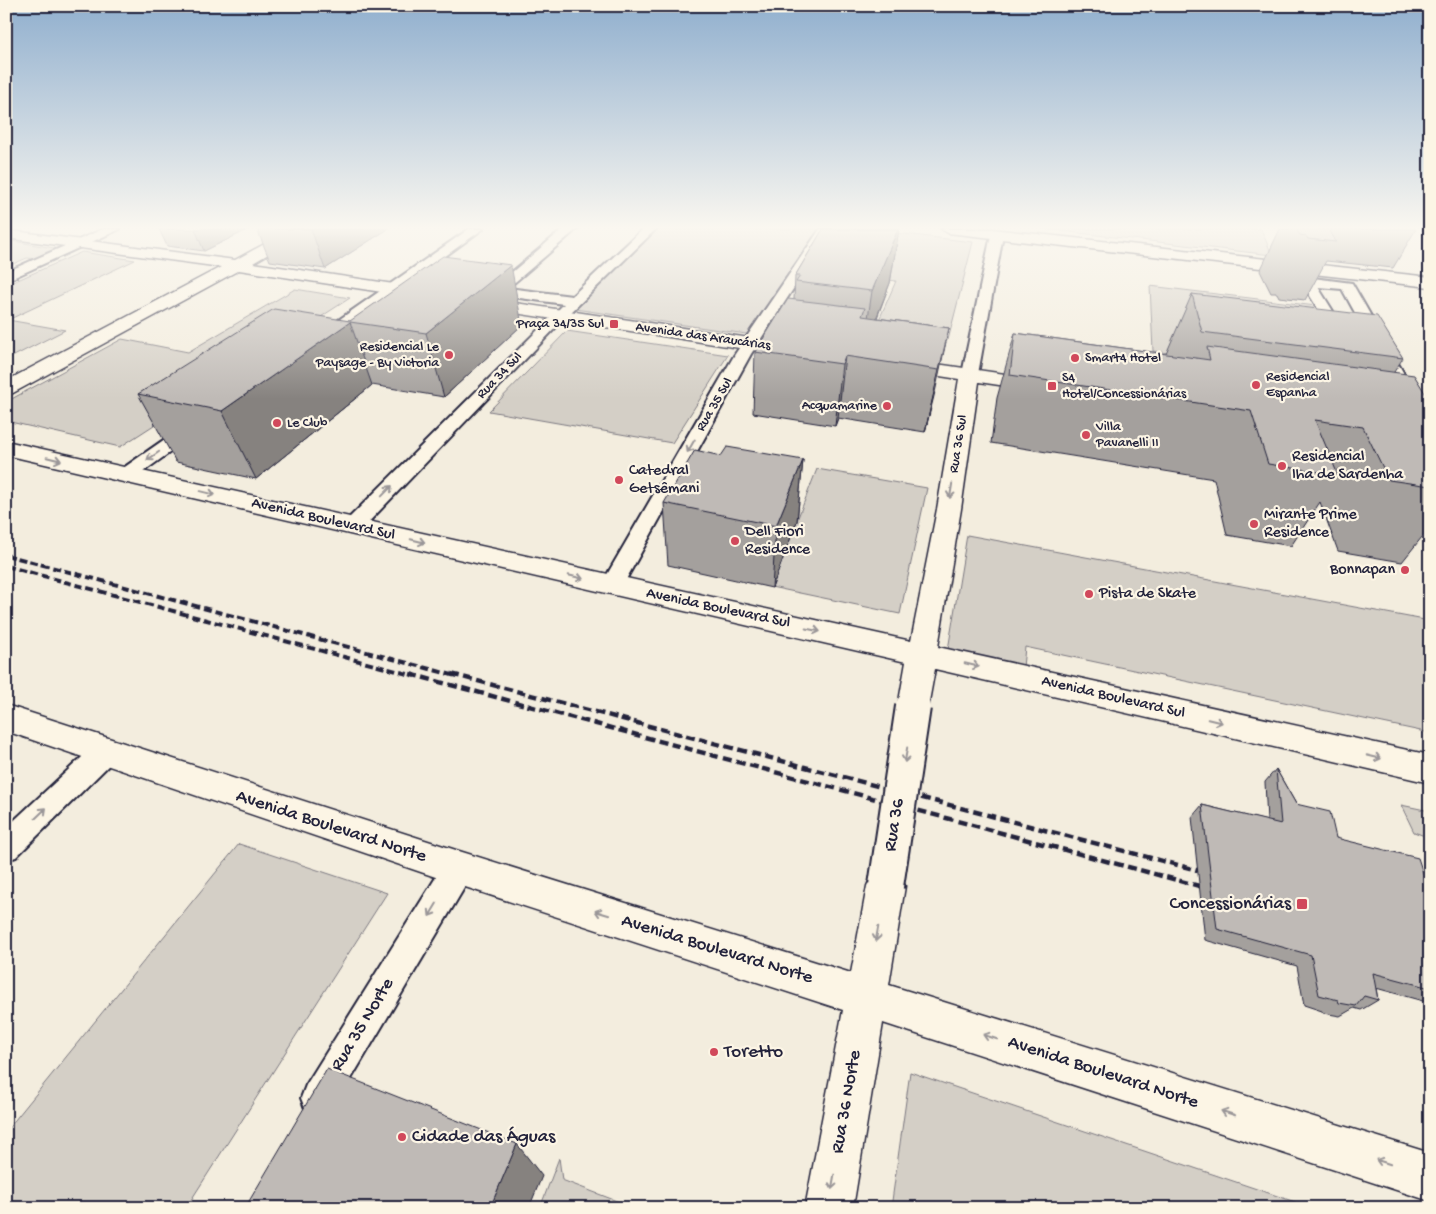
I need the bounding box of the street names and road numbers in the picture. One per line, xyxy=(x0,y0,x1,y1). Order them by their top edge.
street label: Avenida das Araucárias xyxy=(634,319,772,355)
street label: Rua 34 Sul xyxy=(474,349,526,403)
street label: Rua 35 Sul xyxy=(693,375,737,435)
street label: Rua 36 Sul xyxy=(946,414,972,474)
street label: Avenida Boulevard Sul xyxy=(249,494,397,546)
street label: Avenida Boulevard Sul xyxy=(644,584,792,634)
street label: Avenida Boulevard Sul xyxy=(1039,672,1187,724)
street label: Avenida Boulevard Norte xyxy=(233,785,429,869)
street label: Rua 36 xyxy=(879,796,911,853)
street label: Avenida Boulevard Norte xyxy=(618,910,816,990)
street label: Rua 35 Norte xyxy=(326,974,400,1076)
street label: Avenida Boulevard Norte xyxy=(1005,1031,1201,1115)
street label: Rua 36 Norte xyxy=(827,1048,867,1155)

